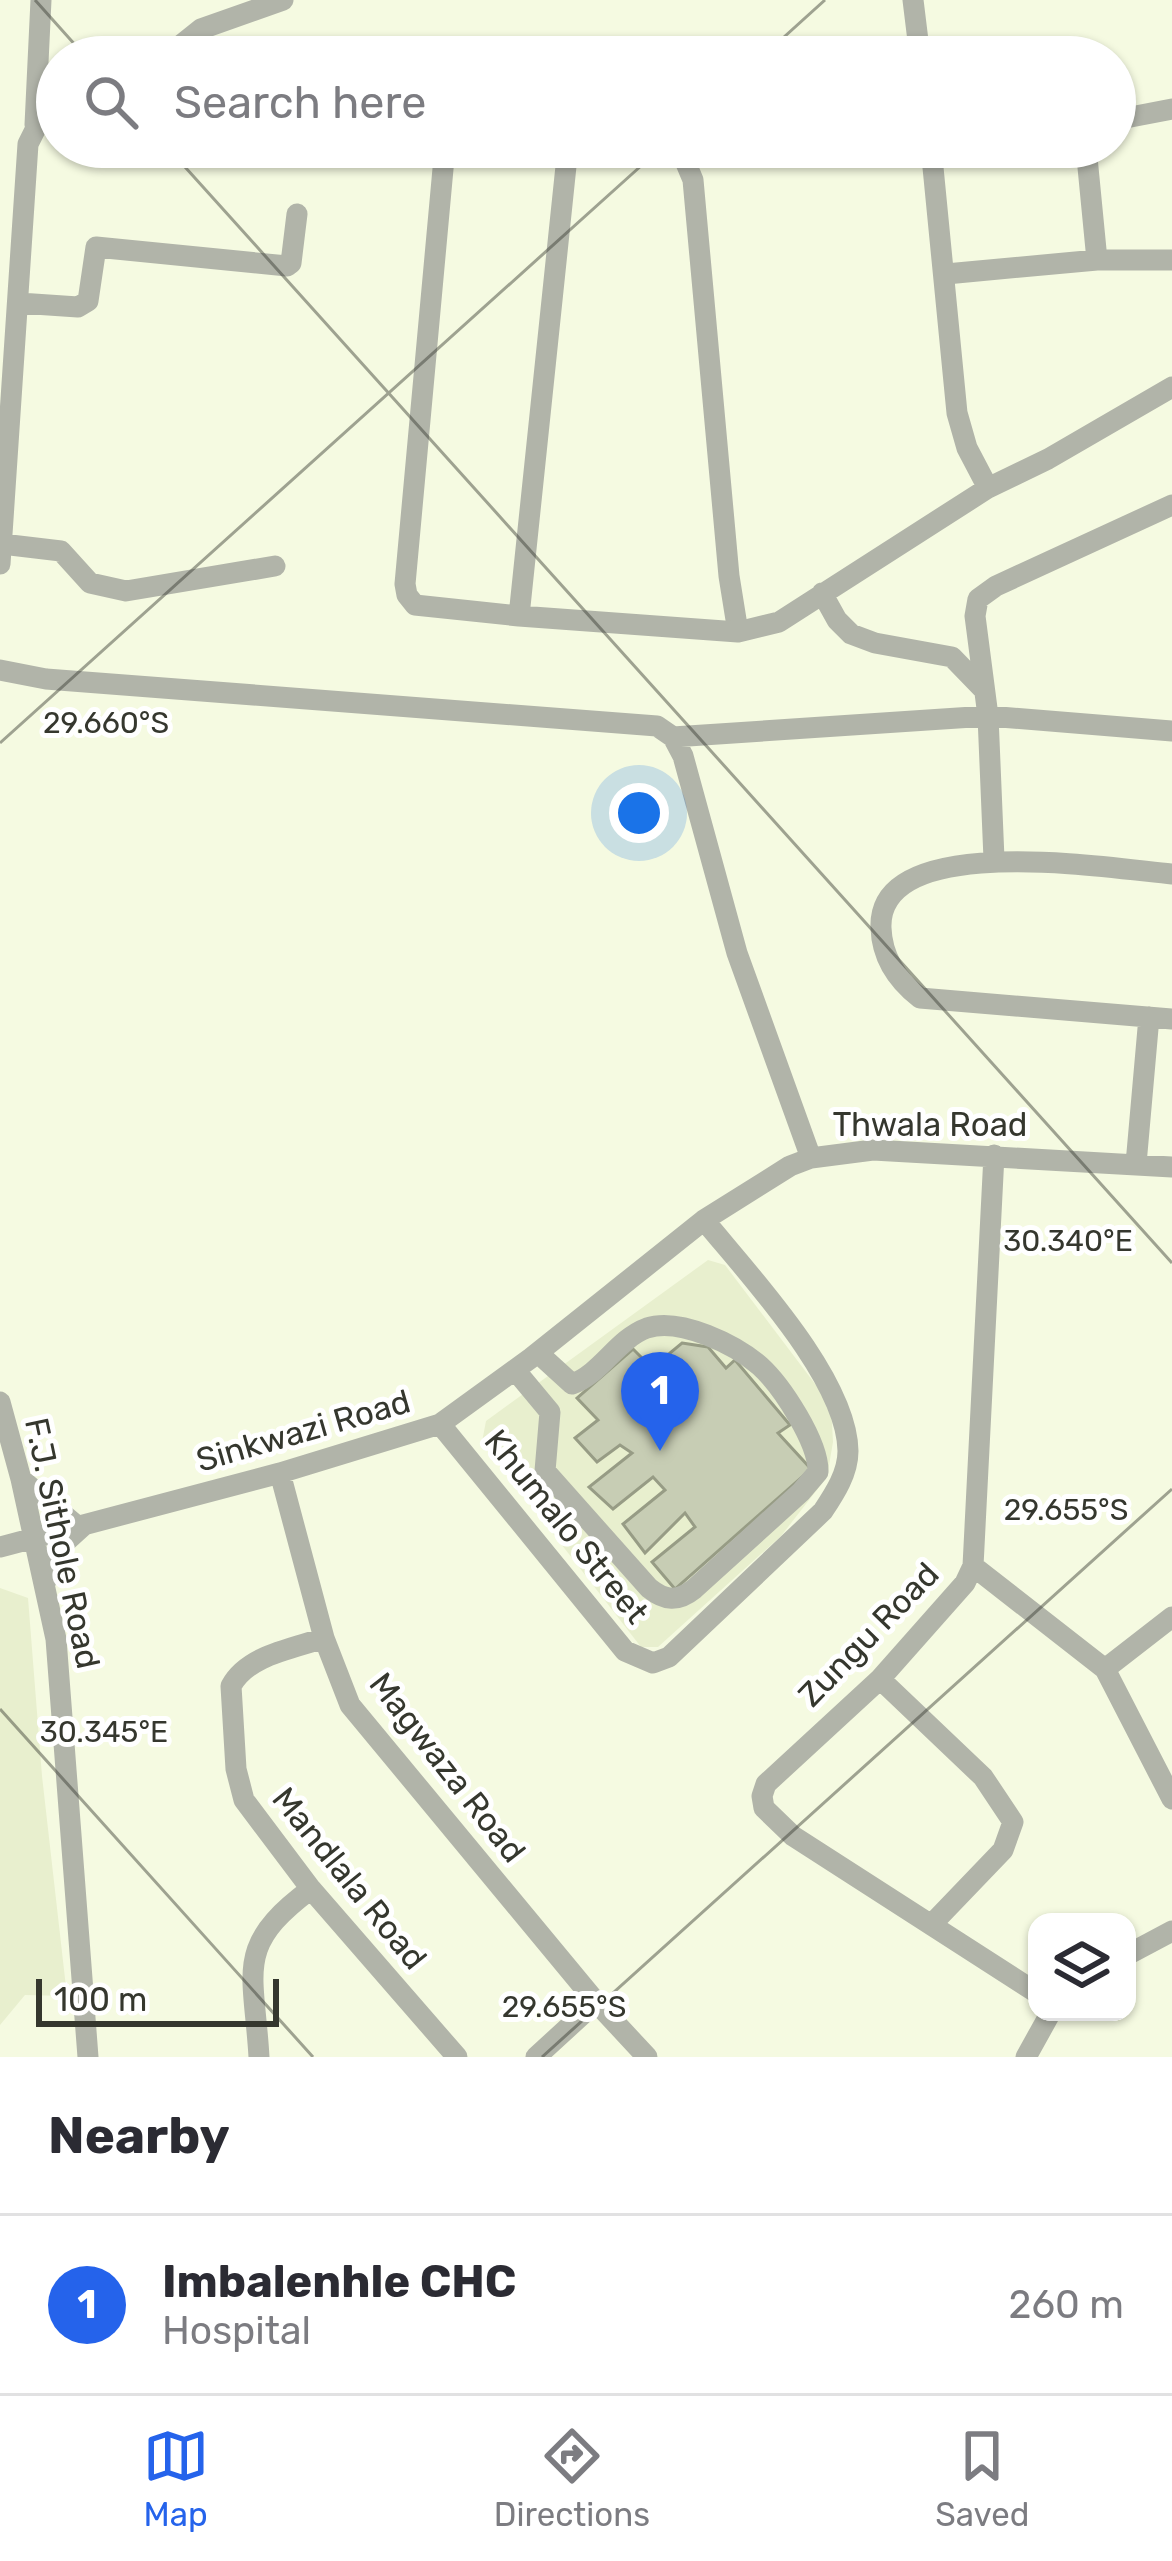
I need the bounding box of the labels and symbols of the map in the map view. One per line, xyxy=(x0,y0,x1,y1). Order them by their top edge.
text: 29.660°S xyxy=(43,705,169,741)
your location xyxy=(609,783,669,843)
street label: Thwala Road xyxy=(832,1105,1028,1144)
text: 30.340°E xyxy=(1003,1223,1133,1259)
pin: 1 xyxy=(621,1352,699,1451)
street label: Sinkwazi Road xyxy=(192,1381,415,1480)
street label: F.J. Sithole Road xyxy=(17,1414,108,1672)
street label: Khumalo Street xyxy=(477,1422,657,1631)
text: 29.655°S xyxy=(1004,1492,1128,1528)
street label: Zungu Road xyxy=(790,1554,947,1714)
street label: Magwaza Road xyxy=(362,1665,534,1870)
text: 30.345°E xyxy=(40,1714,168,1750)
street label: Mandlala Road xyxy=(264,1779,435,1977)
scale bar xyxy=(36,1973,279,2026)
text: 29.655°S xyxy=(502,1989,626,2025)

